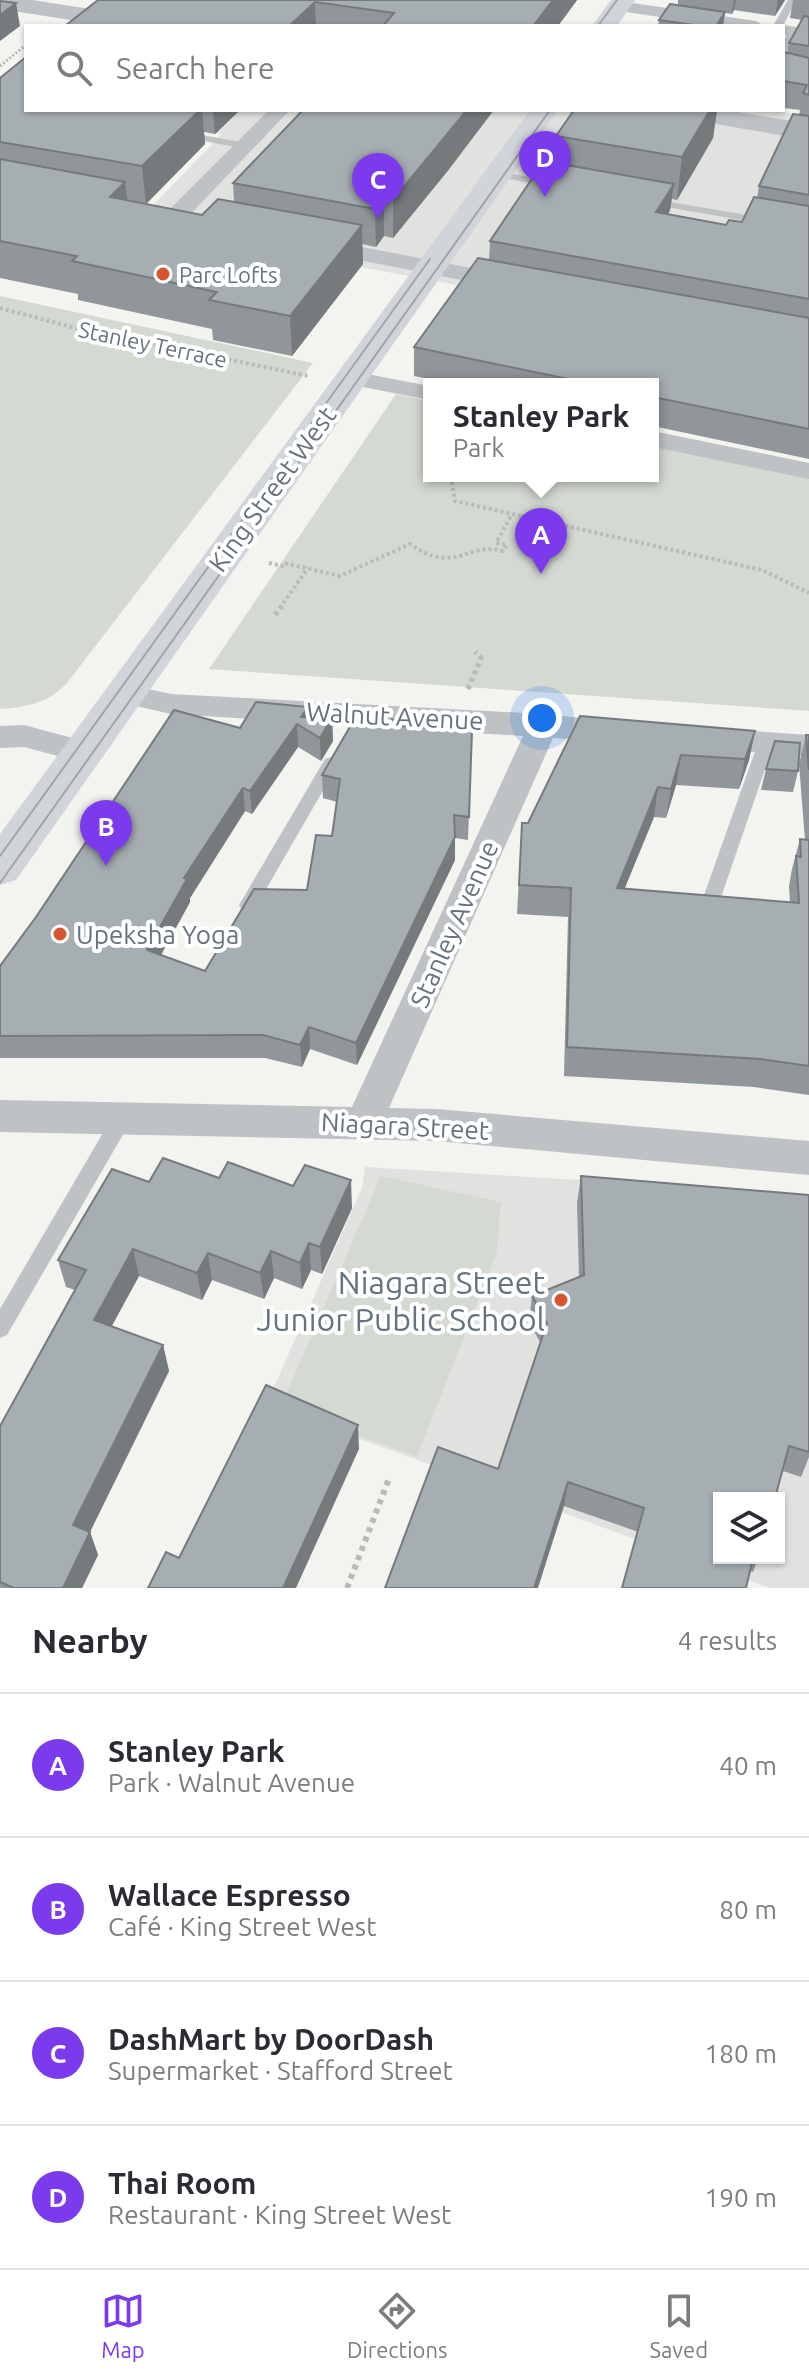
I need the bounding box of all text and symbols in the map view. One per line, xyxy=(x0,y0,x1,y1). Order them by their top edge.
search box xyxy=(24,24,785,112)
icon: search xyxy=(52,46,96,90)
text: Search here xyxy=(116,51,275,85)
pin: D xyxy=(519,131,571,197)
pin: C xyxy=(352,153,404,219)
place label: Parc Lofts xyxy=(179,262,278,287)
marker: Parc Lofts xyxy=(154,265,172,283)
street label: Stanley Terrace xyxy=(76,316,230,372)
popup xyxy=(423,378,659,482)
text: Stanley Park xyxy=(453,399,629,433)
street label: King Street West xyxy=(203,401,341,577)
text: Park xyxy=(453,433,504,462)
pin: A xyxy=(515,508,567,574)
street label: Walnut Avenue xyxy=(306,697,484,735)
your location xyxy=(522,698,562,738)
pin: B xyxy=(80,800,132,866)
street label: Stanley Avenue xyxy=(404,836,504,1012)
place label: Upeksha Yoga xyxy=(76,920,239,949)
marker: Upeksha Yoga xyxy=(51,925,69,943)
street label: Niagara Street xyxy=(320,1107,490,1145)
place label: Niagara Street Junior Public School xyxy=(257,1264,545,1337)
marker: Niagara Street Junior Public School xyxy=(552,1291,570,1309)
map controls xyxy=(713,1492,785,1564)
button: layers xyxy=(713,1492,785,1564)
text: Nearby xyxy=(32,1621,147,1659)
text: 4 results xyxy=(678,1626,777,1655)
text: Stanley Park xyxy=(108,1734,285,1768)
text: A xyxy=(49,1751,67,1780)
text: 40 m xyxy=(719,1751,777,1780)
text: Park · Walnut Avenue xyxy=(108,1768,355,1797)
text: Wallace Espresso xyxy=(108,1878,351,1912)
text: B xyxy=(49,1895,67,1924)
text: 80 m xyxy=(719,1895,777,1924)
text: Café · King Street West xyxy=(108,1912,376,1941)
text: DashMart by DoorDash xyxy=(108,2022,434,2056)
text: C xyxy=(50,2039,66,2068)
text: 180 m xyxy=(705,2039,777,2068)
text: Supermarket · Stafford Street xyxy=(108,2056,453,2085)
text: Thai Room xyxy=(108,2166,256,2200)
text: D xyxy=(49,2183,67,2212)
text: 190 m xyxy=(705,2183,777,2212)
text: Restaurant · King Street West xyxy=(108,2200,451,2229)
tab: Map xyxy=(101,2289,145,2362)
tab: Directions xyxy=(347,2289,448,2362)
tab: Saved xyxy=(649,2289,708,2362)

